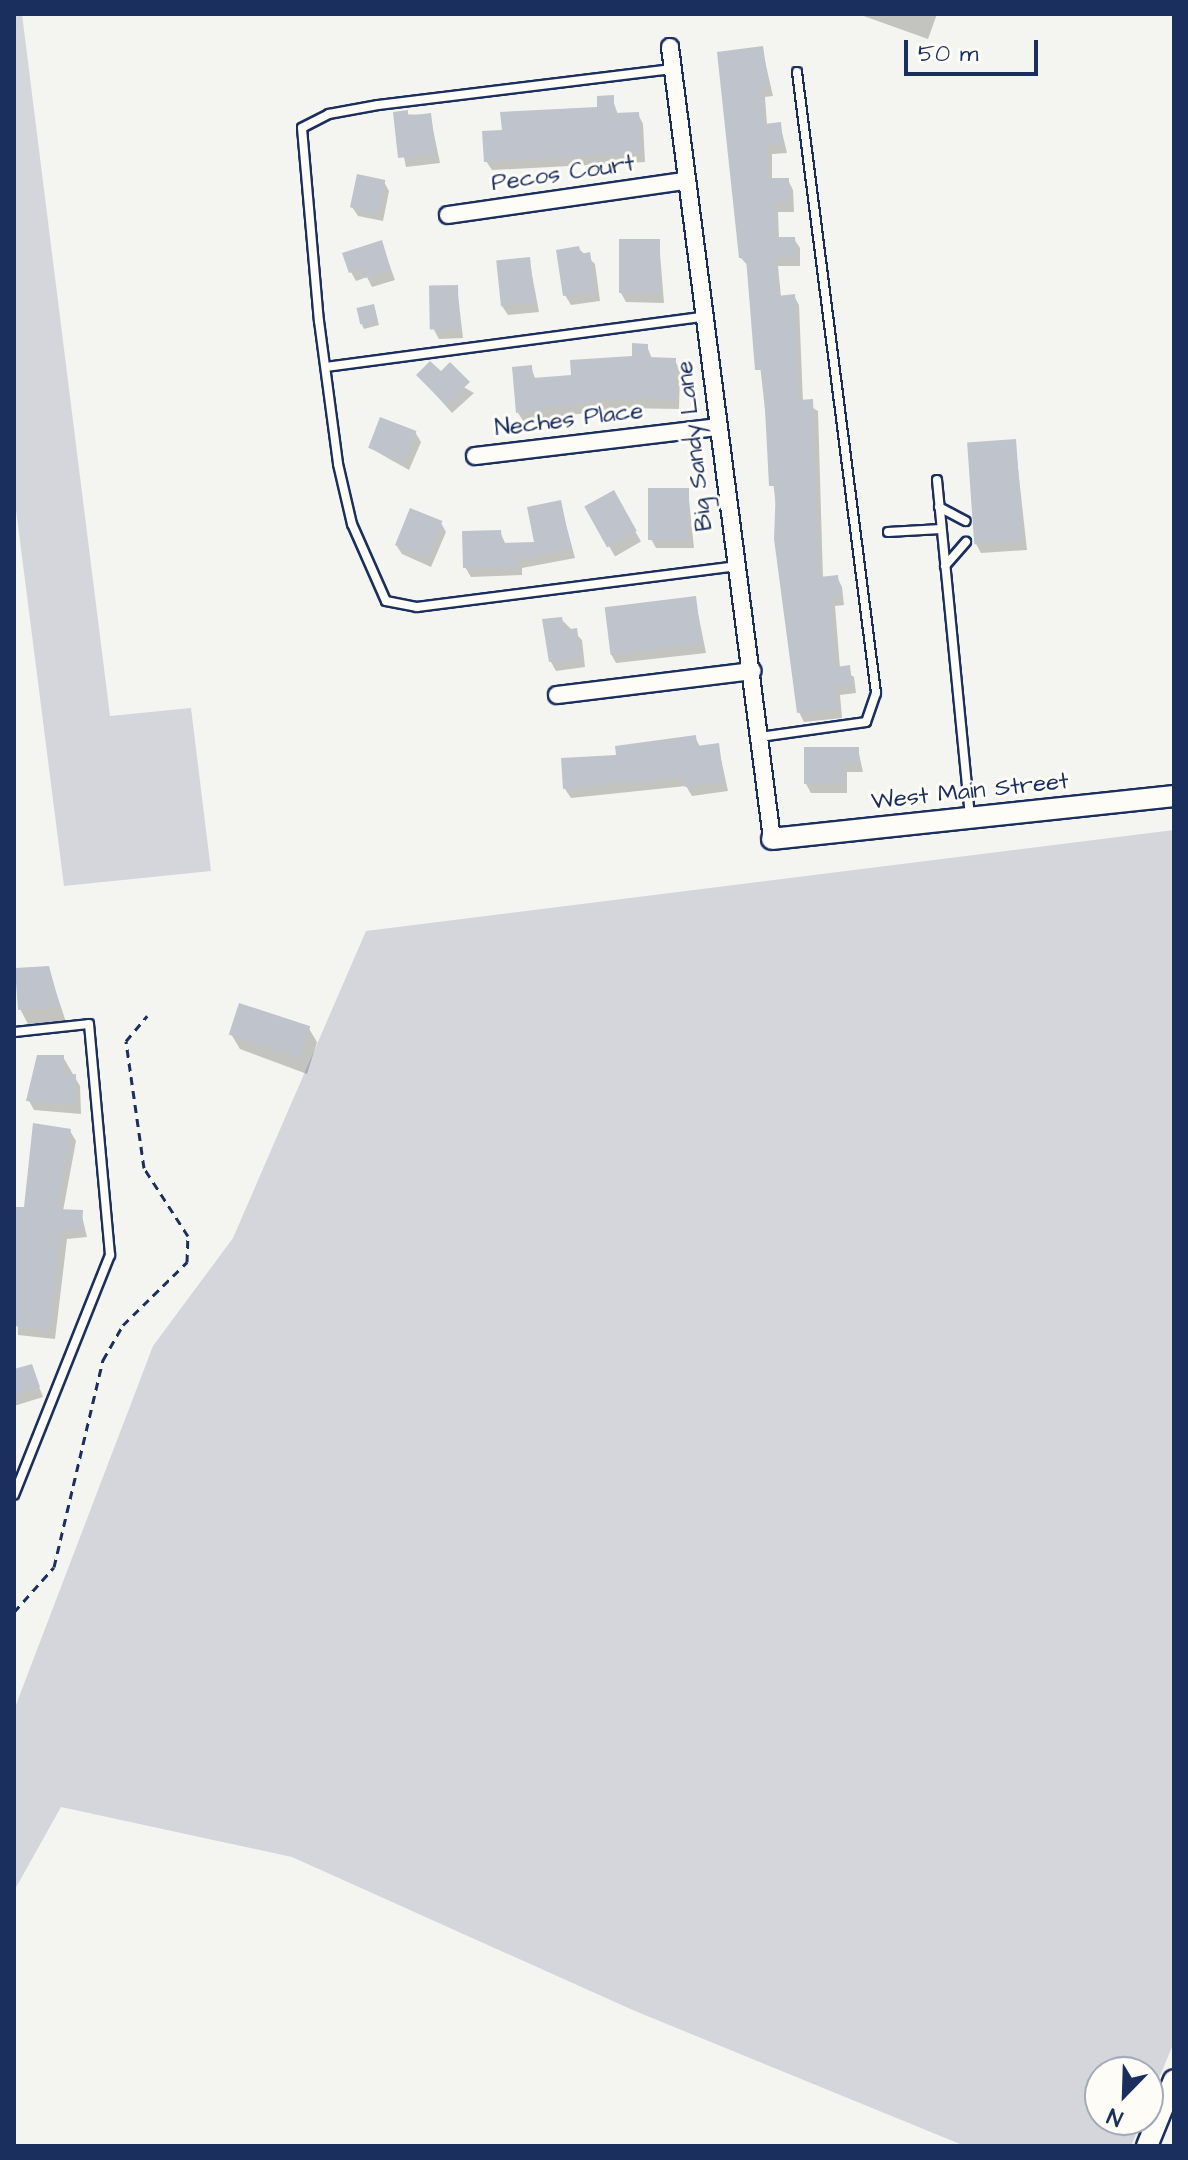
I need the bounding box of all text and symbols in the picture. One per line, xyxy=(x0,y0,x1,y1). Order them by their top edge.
scale bar xyxy=(908,24,1042,74)
text: 50 m xyxy=(918,37,978,71)
street label: Pecos Court xyxy=(490,150,636,198)
street label: Big Sandy Lane xyxy=(670,359,720,533)
street label: Neches Place xyxy=(493,397,645,443)
street label: West Main Street xyxy=(870,767,1070,817)
north arrow xyxy=(1084,2056,1164,2136)
text: N xyxy=(1103,2100,1128,2134)

